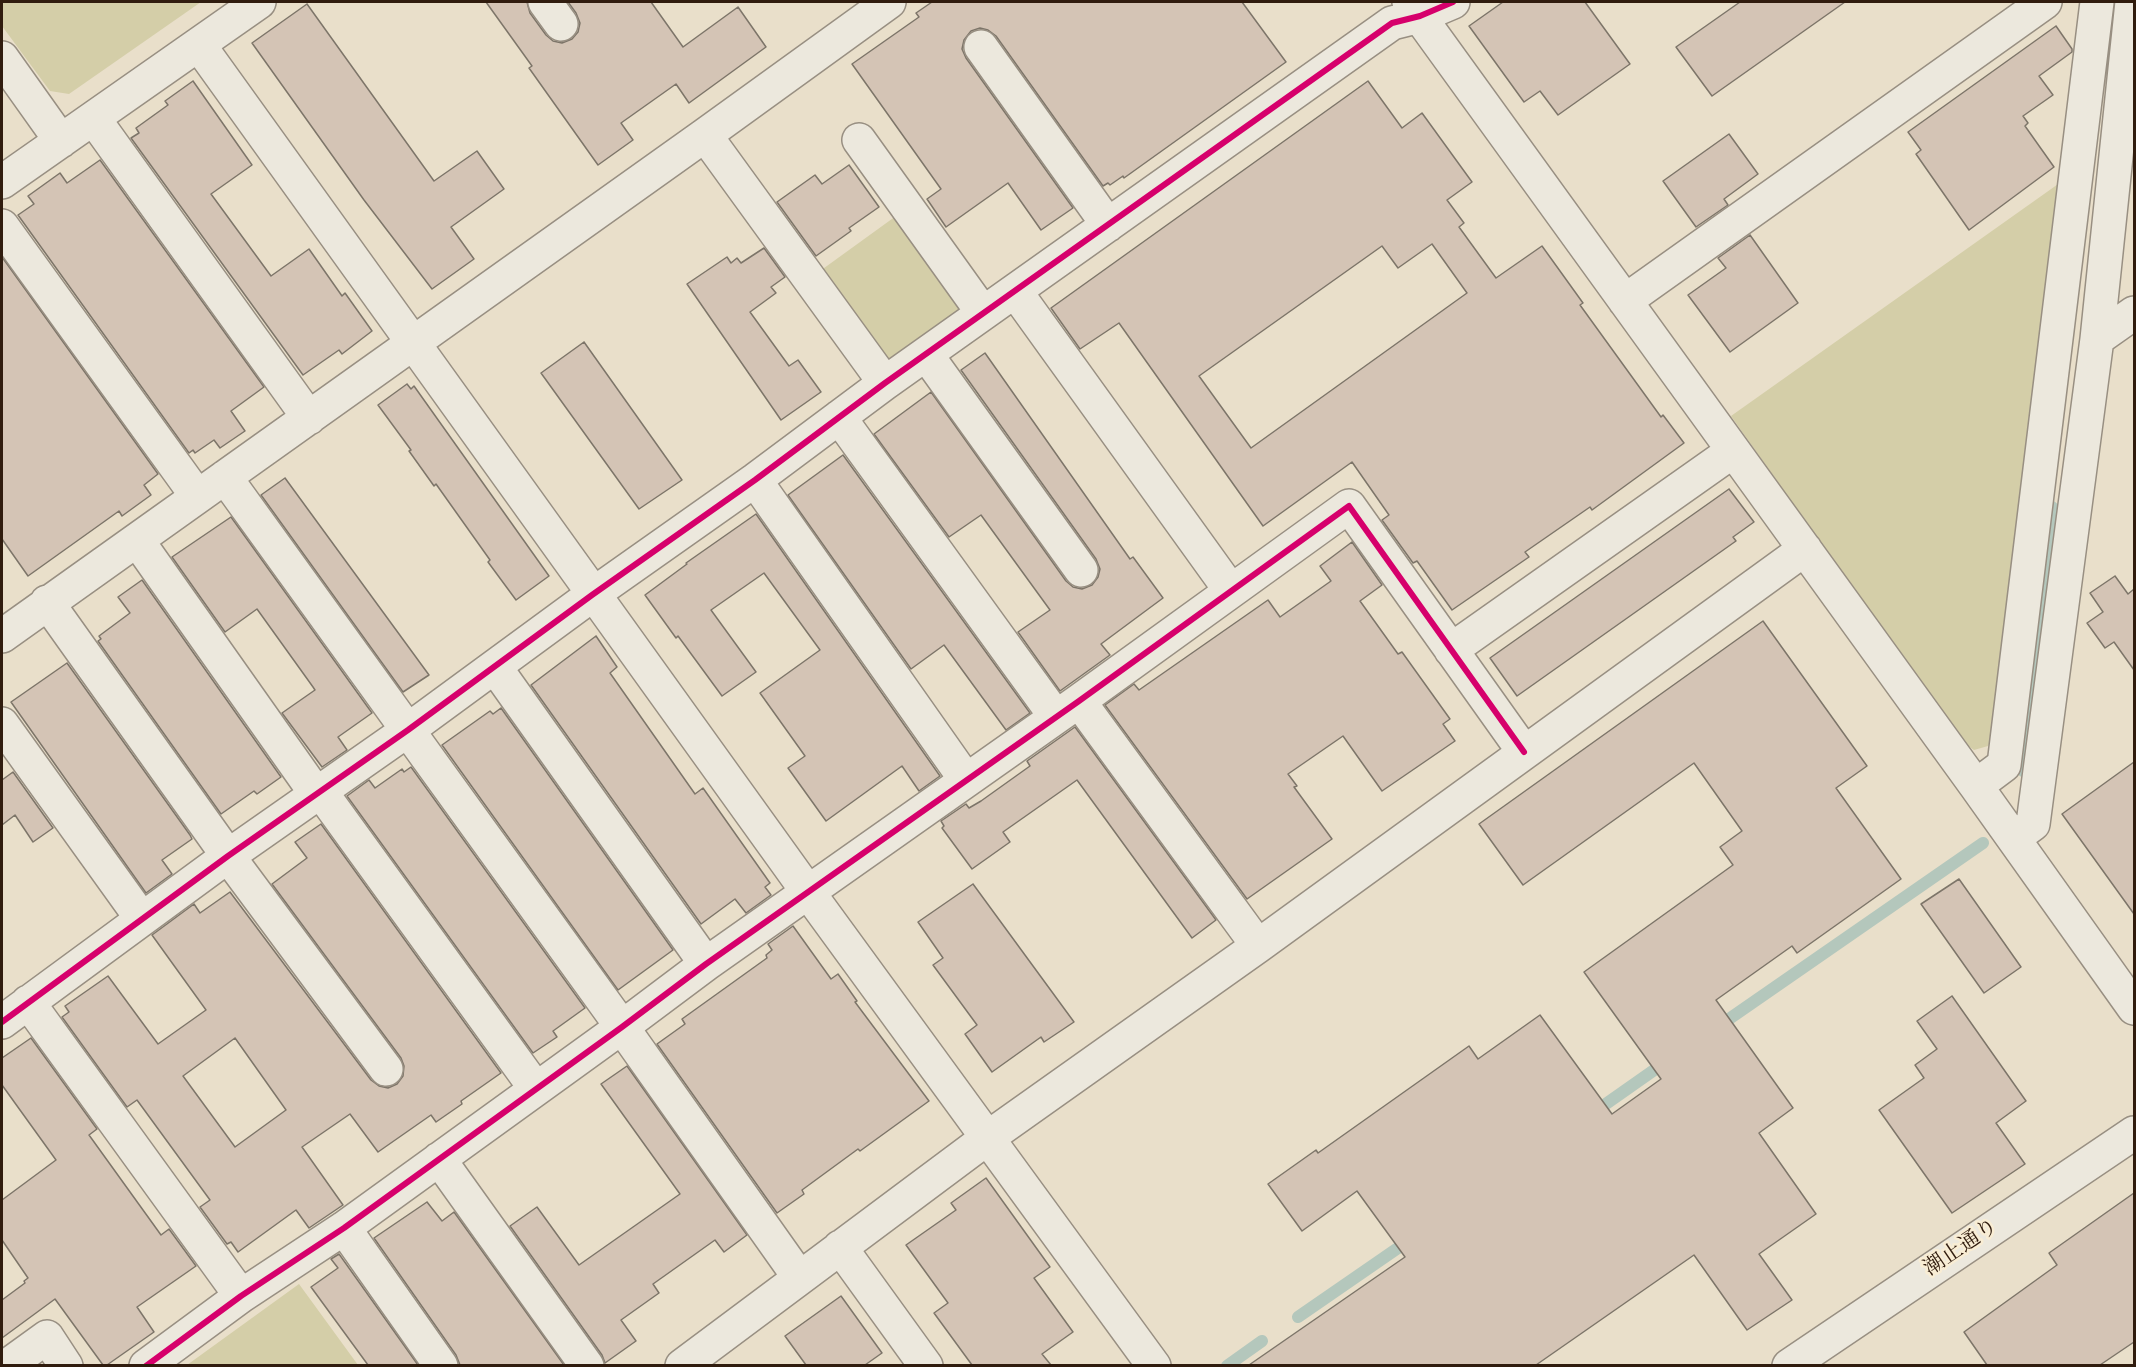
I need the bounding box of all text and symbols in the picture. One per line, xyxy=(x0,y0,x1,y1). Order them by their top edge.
street label: 潮止通り xyxy=(1920,1215,2004,1283)

